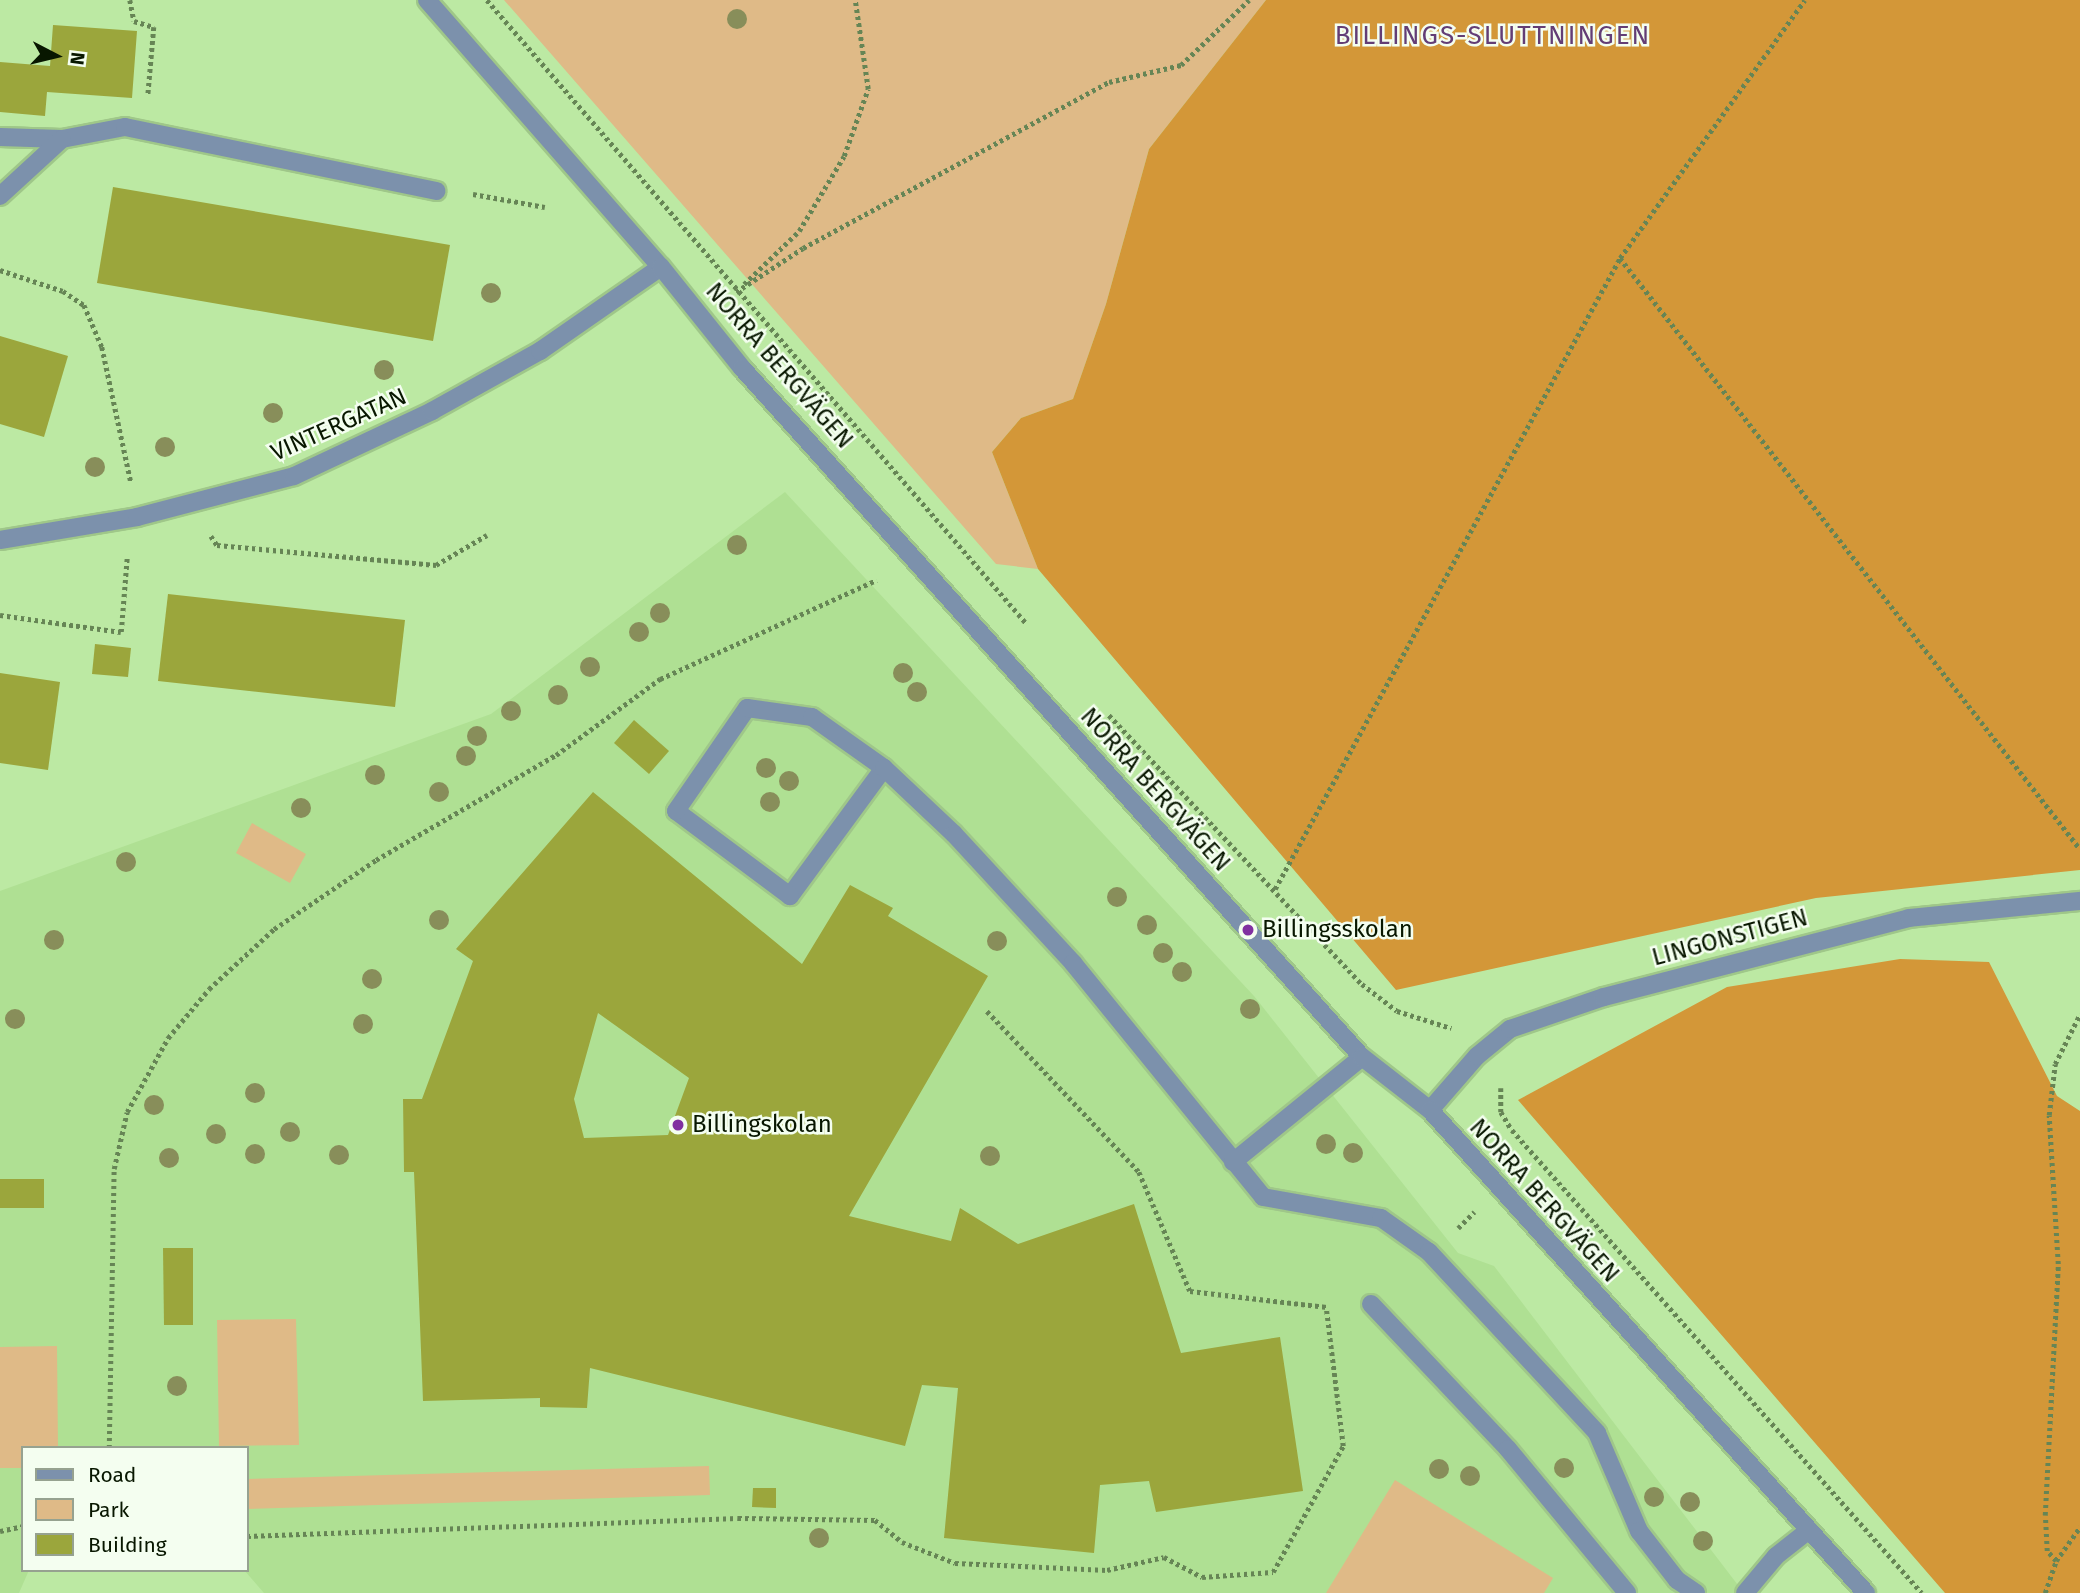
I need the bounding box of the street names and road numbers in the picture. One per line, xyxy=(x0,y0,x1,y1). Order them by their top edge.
street label: NORRA BERGVÄGEN xyxy=(699,277,859,455)
street label: VINTERGATAN xyxy=(267,382,411,468)
street label: NORRA BERGVÄGEN xyxy=(1074,702,1236,878)
street label: LINGONSTIGEN xyxy=(1649,903,1811,973)
street label: NORRA BERGVÄGEN xyxy=(1463,1113,1625,1289)

